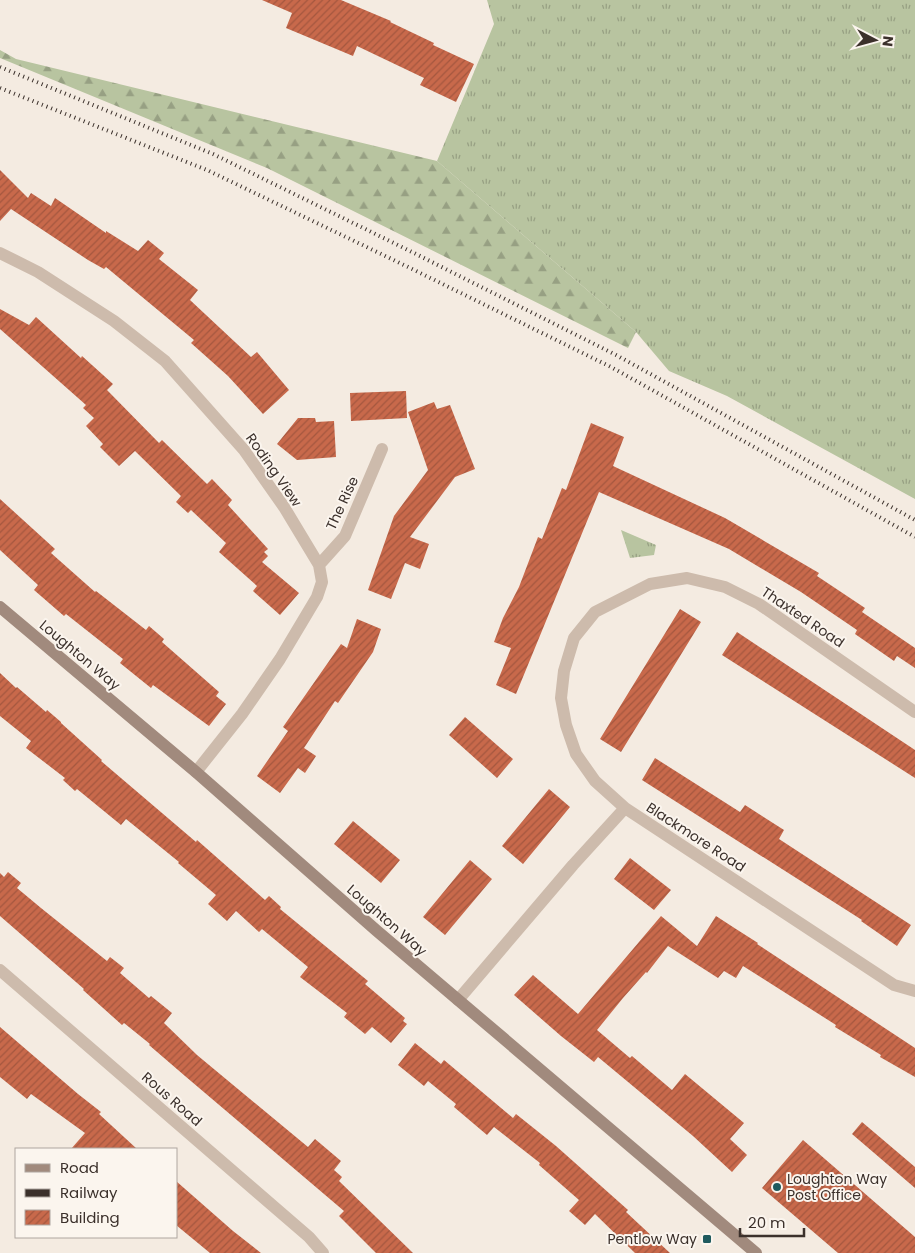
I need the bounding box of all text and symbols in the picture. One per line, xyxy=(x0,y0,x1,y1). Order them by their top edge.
north arrow xyxy=(850,15,900,65)
text: N xyxy=(877,35,898,48)
street label: Roding View xyxy=(241,429,307,511)
street label: The Rise xyxy=(321,473,363,533)
street label: Thaxted Road xyxy=(758,582,848,652)
street label: Loughton Way xyxy=(35,615,125,695)
street label: Blackmore Road xyxy=(642,797,750,877)
street label: Loughton Way xyxy=(343,880,431,960)
street label: Rous Road xyxy=(138,1067,206,1131)
legend xyxy=(15,1148,178,1238)
text: Road xyxy=(60,1157,99,1178)
place label: Loughton Way Post Office xyxy=(787,1169,887,1205)
marker: Loughton Way Post Office xyxy=(771,1181,783,1193)
text: Railway xyxy=(60,1182,118,1203)
scale bar xyxy=(740,1206,804,1238)
text: Building xyxy=(60,1207,120,1228)
text: 20 m xyxy=(748,1212,786,1233)
place label: Pentlow Way xyxy=(608,1229,697,1249)
marker: Pentlow Way xyxy=(701,1233,713,1245)

